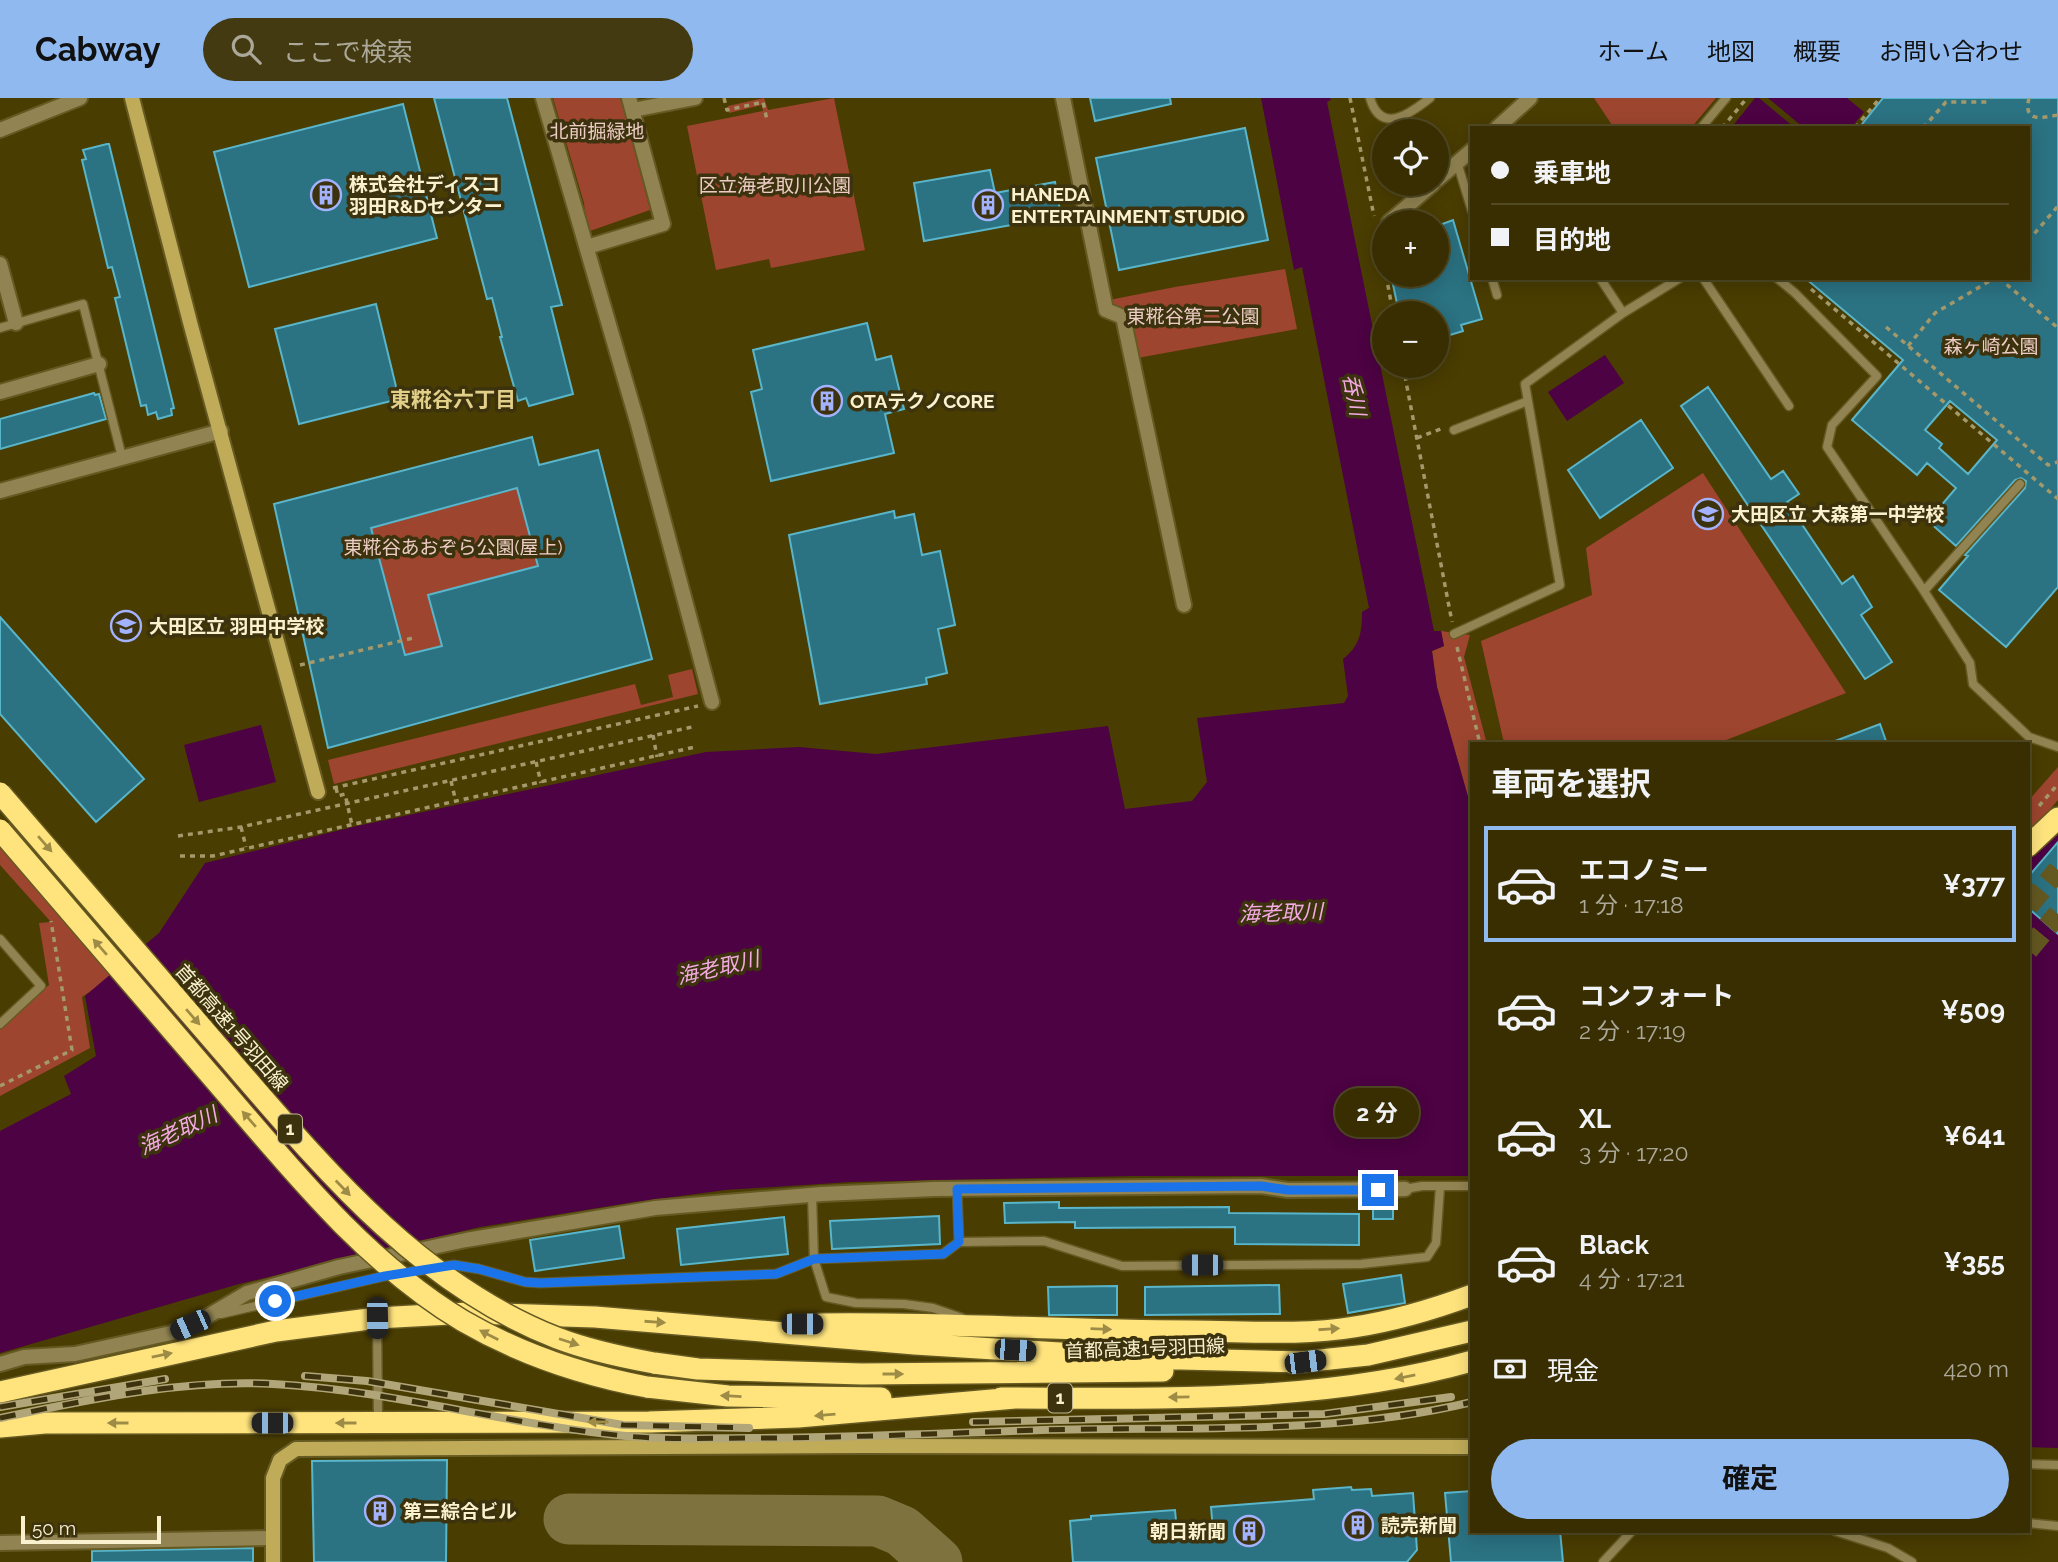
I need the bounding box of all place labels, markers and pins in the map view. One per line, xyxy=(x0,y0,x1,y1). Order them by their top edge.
place label: 株式会社ディスコ 羽田R&Dセンター xyxy=(349,173,503,217)
building icon: 株式会社ディスコ 羽田R&Dセンター xyxy=(309,178,343,212)
place label: HANEDA ENTERTAINMENT STUDIO xyxy=(1011,183,1245,227)
building icon: HANEDA ENTERTAINMENT STUDIO xyxy=(971,188,1005,222)
building icon: OTAテクノCORE xyxy=(810,384,844,418)
place label: OTAテクノCORE xyxy=(850,390,994,412)
school or university icon: 大田区立 大森第一中学校 xyxy=(1691,497,1725,531)
place label: 大田区立 大森第一中学校 xyxy=(1731,503,1945,525)
school or university icon: 大田区立 羽田中学校 xyxy=(109,609,143,643)
place label: 大田区立 羽田中学校 xyxy=(149,615,325,637)
building icon: 第三綜合ビル xyxy=(363,1494,397,1528)
place label: 第三綜合ビル xyxy=(403,1500,517,1522)
building icon: 読売新聞 xyxy=(1341,1508,1375,1542)
building icon: 朝日新聞 xyxy=(1232,1514,1266,1548)
place label: 読売新聞 xyxy=(1381,1514,1457,1536)
place label: 朝日新聞 xyxy=(1150,1520,1226,1542)

